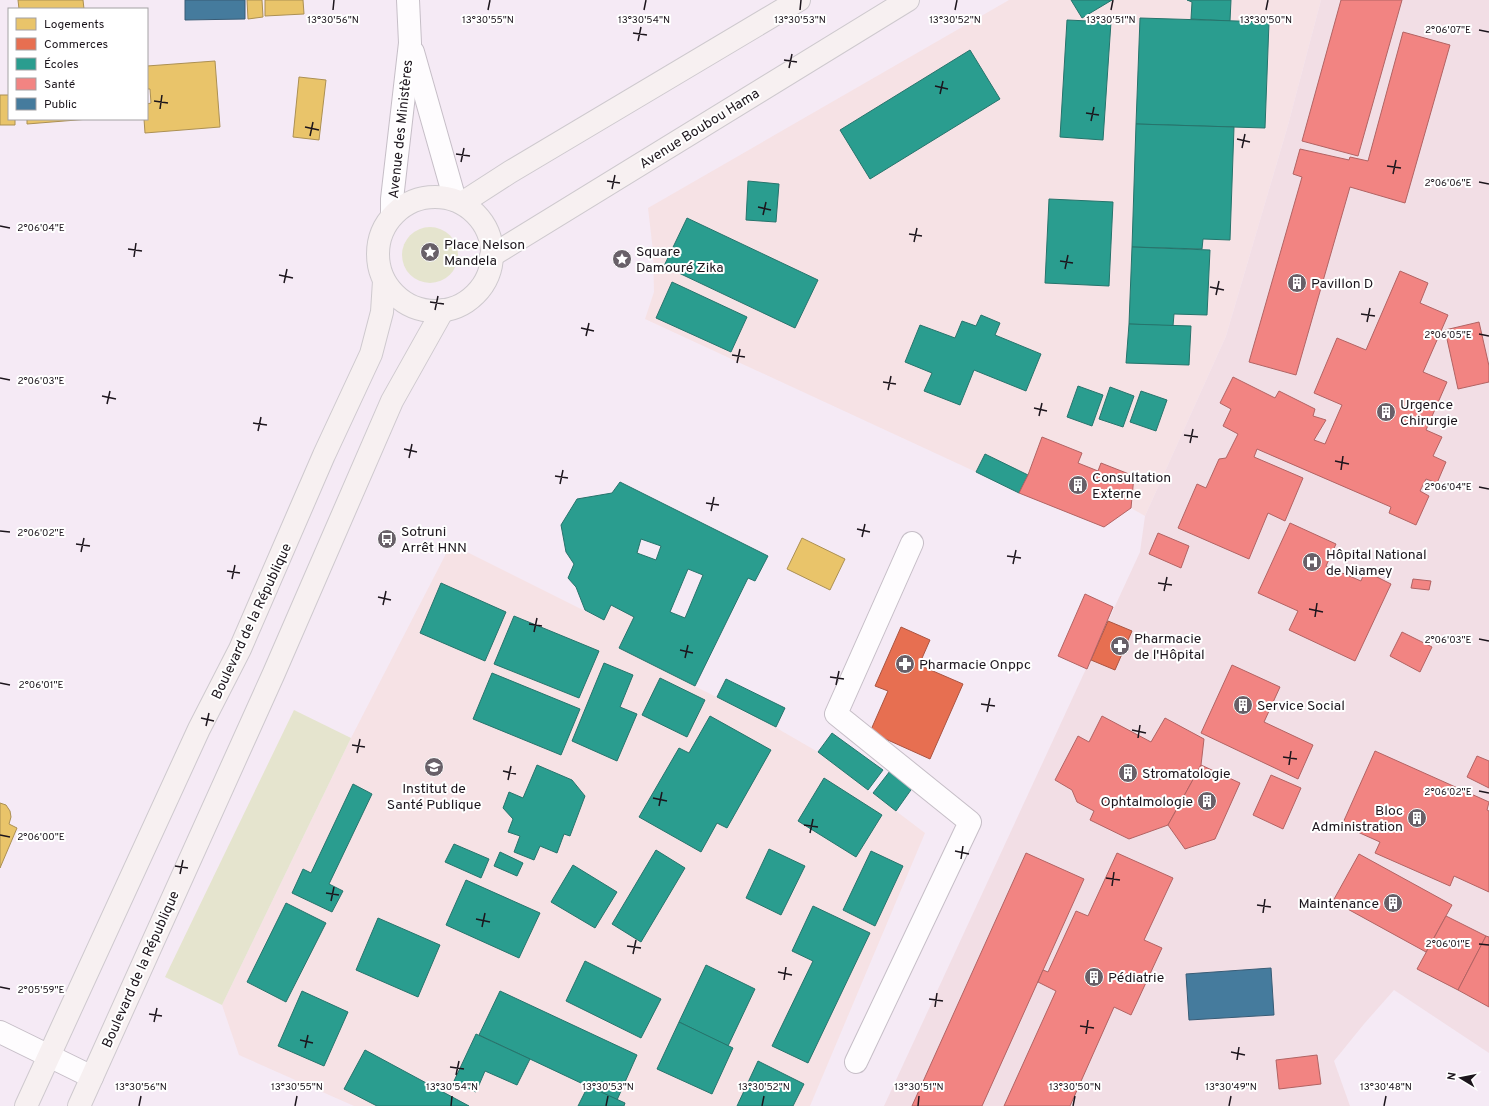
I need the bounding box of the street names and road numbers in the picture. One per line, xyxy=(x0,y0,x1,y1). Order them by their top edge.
street label: Avenue des Ministères xyxy=(386,59,417,199)
street label: Avenue Boubou Hama xyxy=(637,85,763,173)
street label: Boulevard de la République xyxy=(209,541,296,702)
street label: Boulevard de la République xyxy=(99,888,184,1051)

